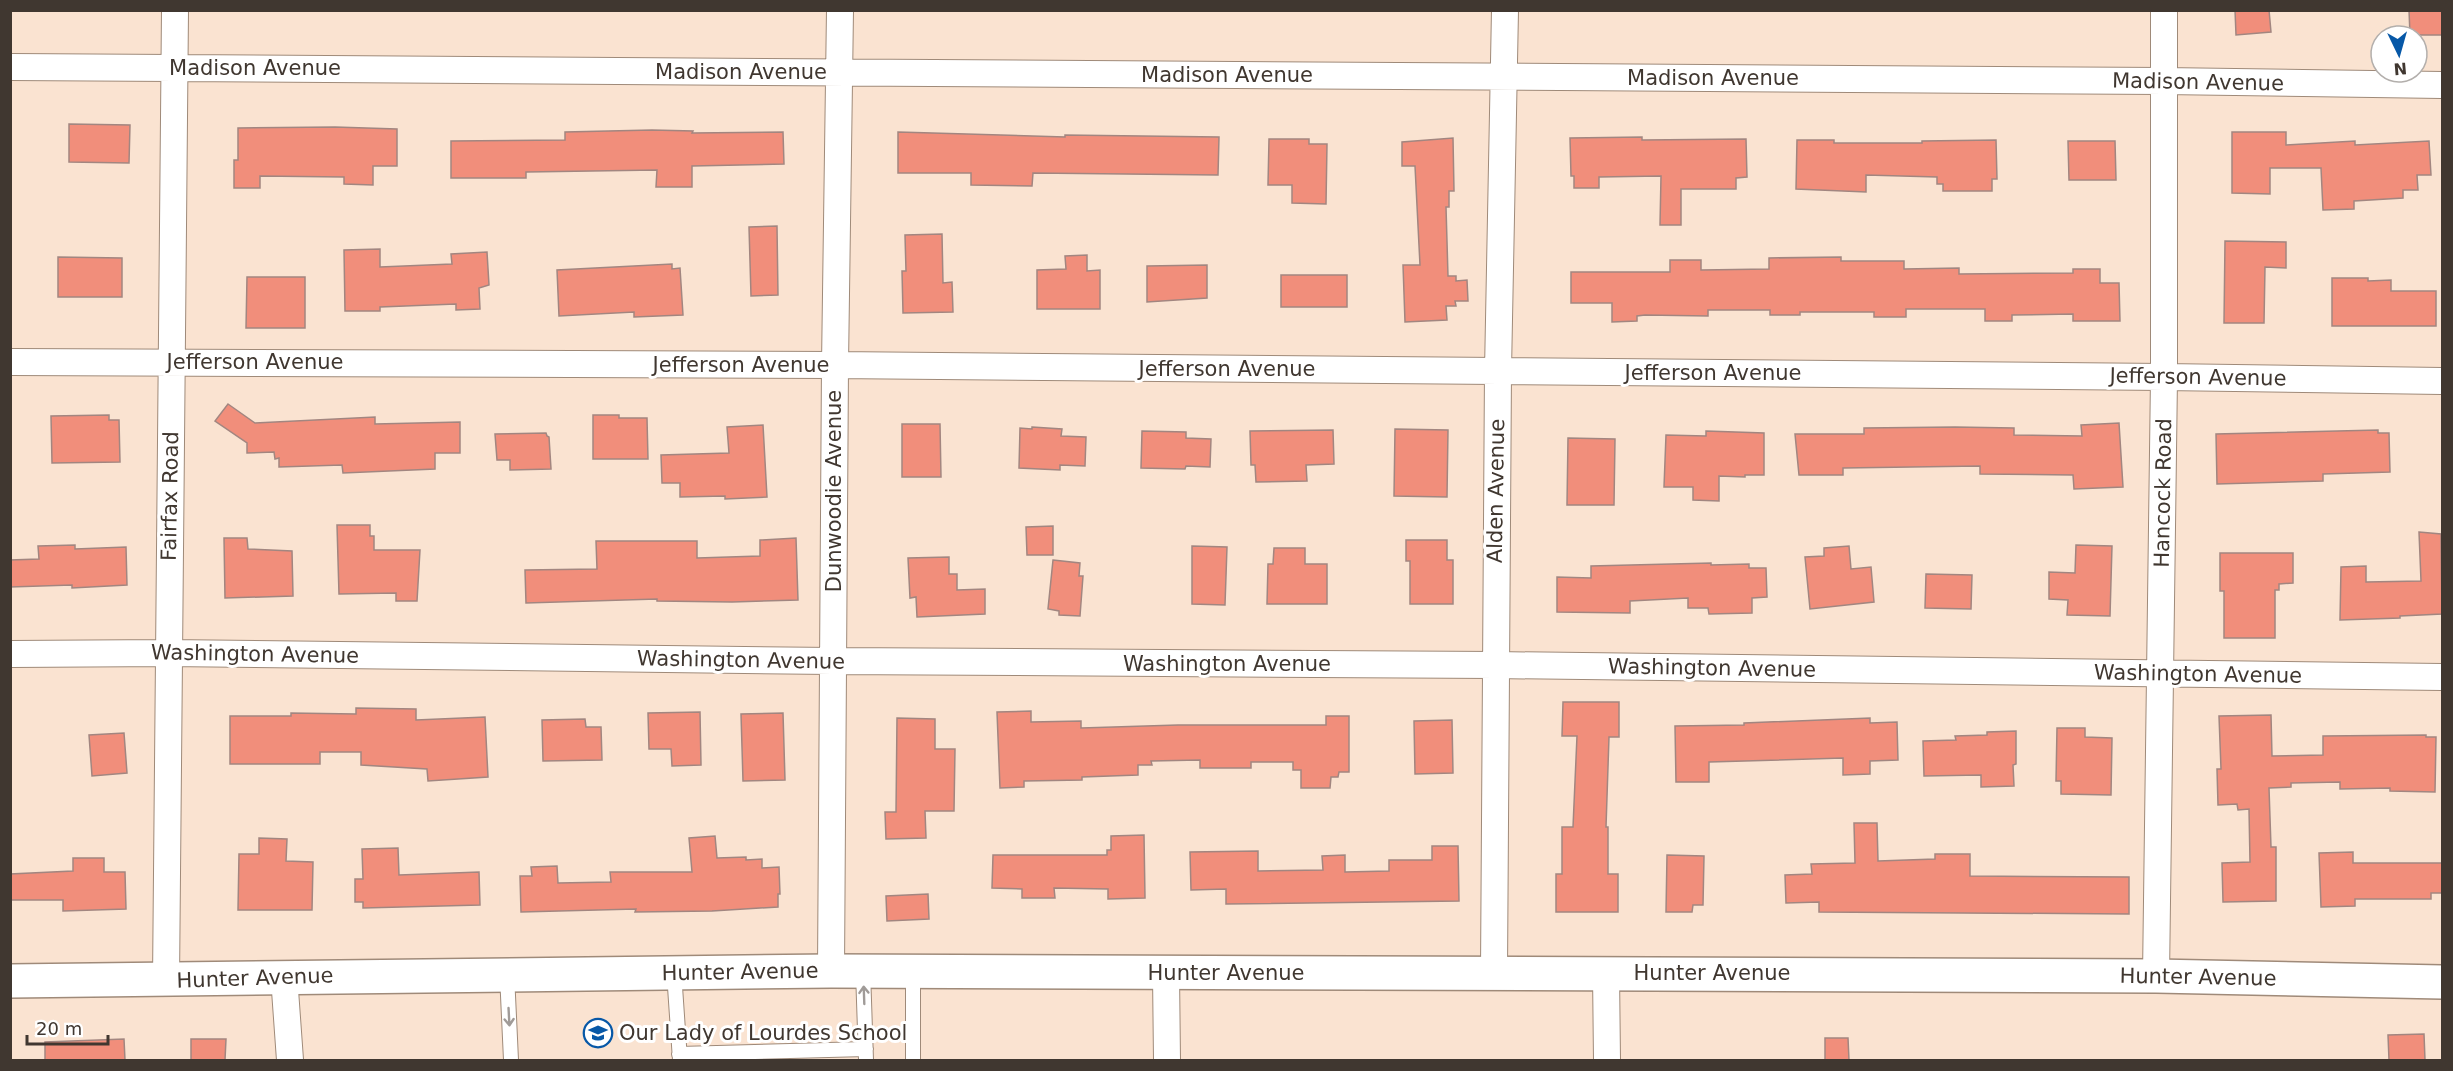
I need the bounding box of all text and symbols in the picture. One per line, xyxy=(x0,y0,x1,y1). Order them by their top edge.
north arrow xyxy=(2369,24,2429,84)
street label: Madison Avenue xyxy=(169,56,341,80)
text: N xyxy=(2393,58,2408,78)
street label: Madison Avenue xyxy=(655,60,827,84)
street label: Madison Avenue xyxy=(1141,63,1313,87)
street label: Madison Avenue xyxy=(1627,66,1799,90)
street label: Madison Avenue xyxy=(2112,69,2284,95)
street label: Jefferson Avenue xyxy=(165,350,343,374)
street label: Jefferson Avenue xyxy=(651,353,829,377)
street label: Jefferson Avenue xyxy=(1137,357,1315,381)
street label: Jefferson Avenue xyxy=(1623,361,1801,385)
street label: Jefferson Avenue xyxy=(2107,363,2287,391)
street label: Dunwoodie Avenue xyxy=(822,390,846,592)
street label: Hancock Road xyxy=(2150,418,2176,568)
street label: Alden Avenue xyxy=(1483,419,1509,563)
street label: Fairfax Road xyxy=(157,431,183,561)
street label: Washington Avenue xyxy=(151,640,359,668)
street label: Washington Avenue xyxy=(637,646,845,674)
street label: Washington Avenue xyxy=(1123,652,1331,676)
street label: Washington Avenue xyxy=(1608,654,1816,682)
street label: Washington Avenue xyxy=(2094,660,2302,688)
street label: Hunter Avenue xyxy=(661,959,819,985)
street label: Hunter Avenue xyxy=(1148,961,1304,985)
street label: Hunter Avenue xyxy=(1634,961,1790,985)
street label: Hunter Avenue xyxy=(176,963,334,993)
street label: Hunter Avenue xyxy=(2119,964,2277,990)
one-way arrow xyxy=(858,985,869,1005)
one-way arrow xyxy=(503,1007,514,1027)
scale bar xyxy=(27,1008,108,1046)
school or university icon: Our Lady of Lourdes School xyxy=(582,1017,614,1049)
text: 20 m xyxy=(36,1018,82,1039)
place label: Our Lady of Lourdes School xyxy=(619,1021,907,1045)

